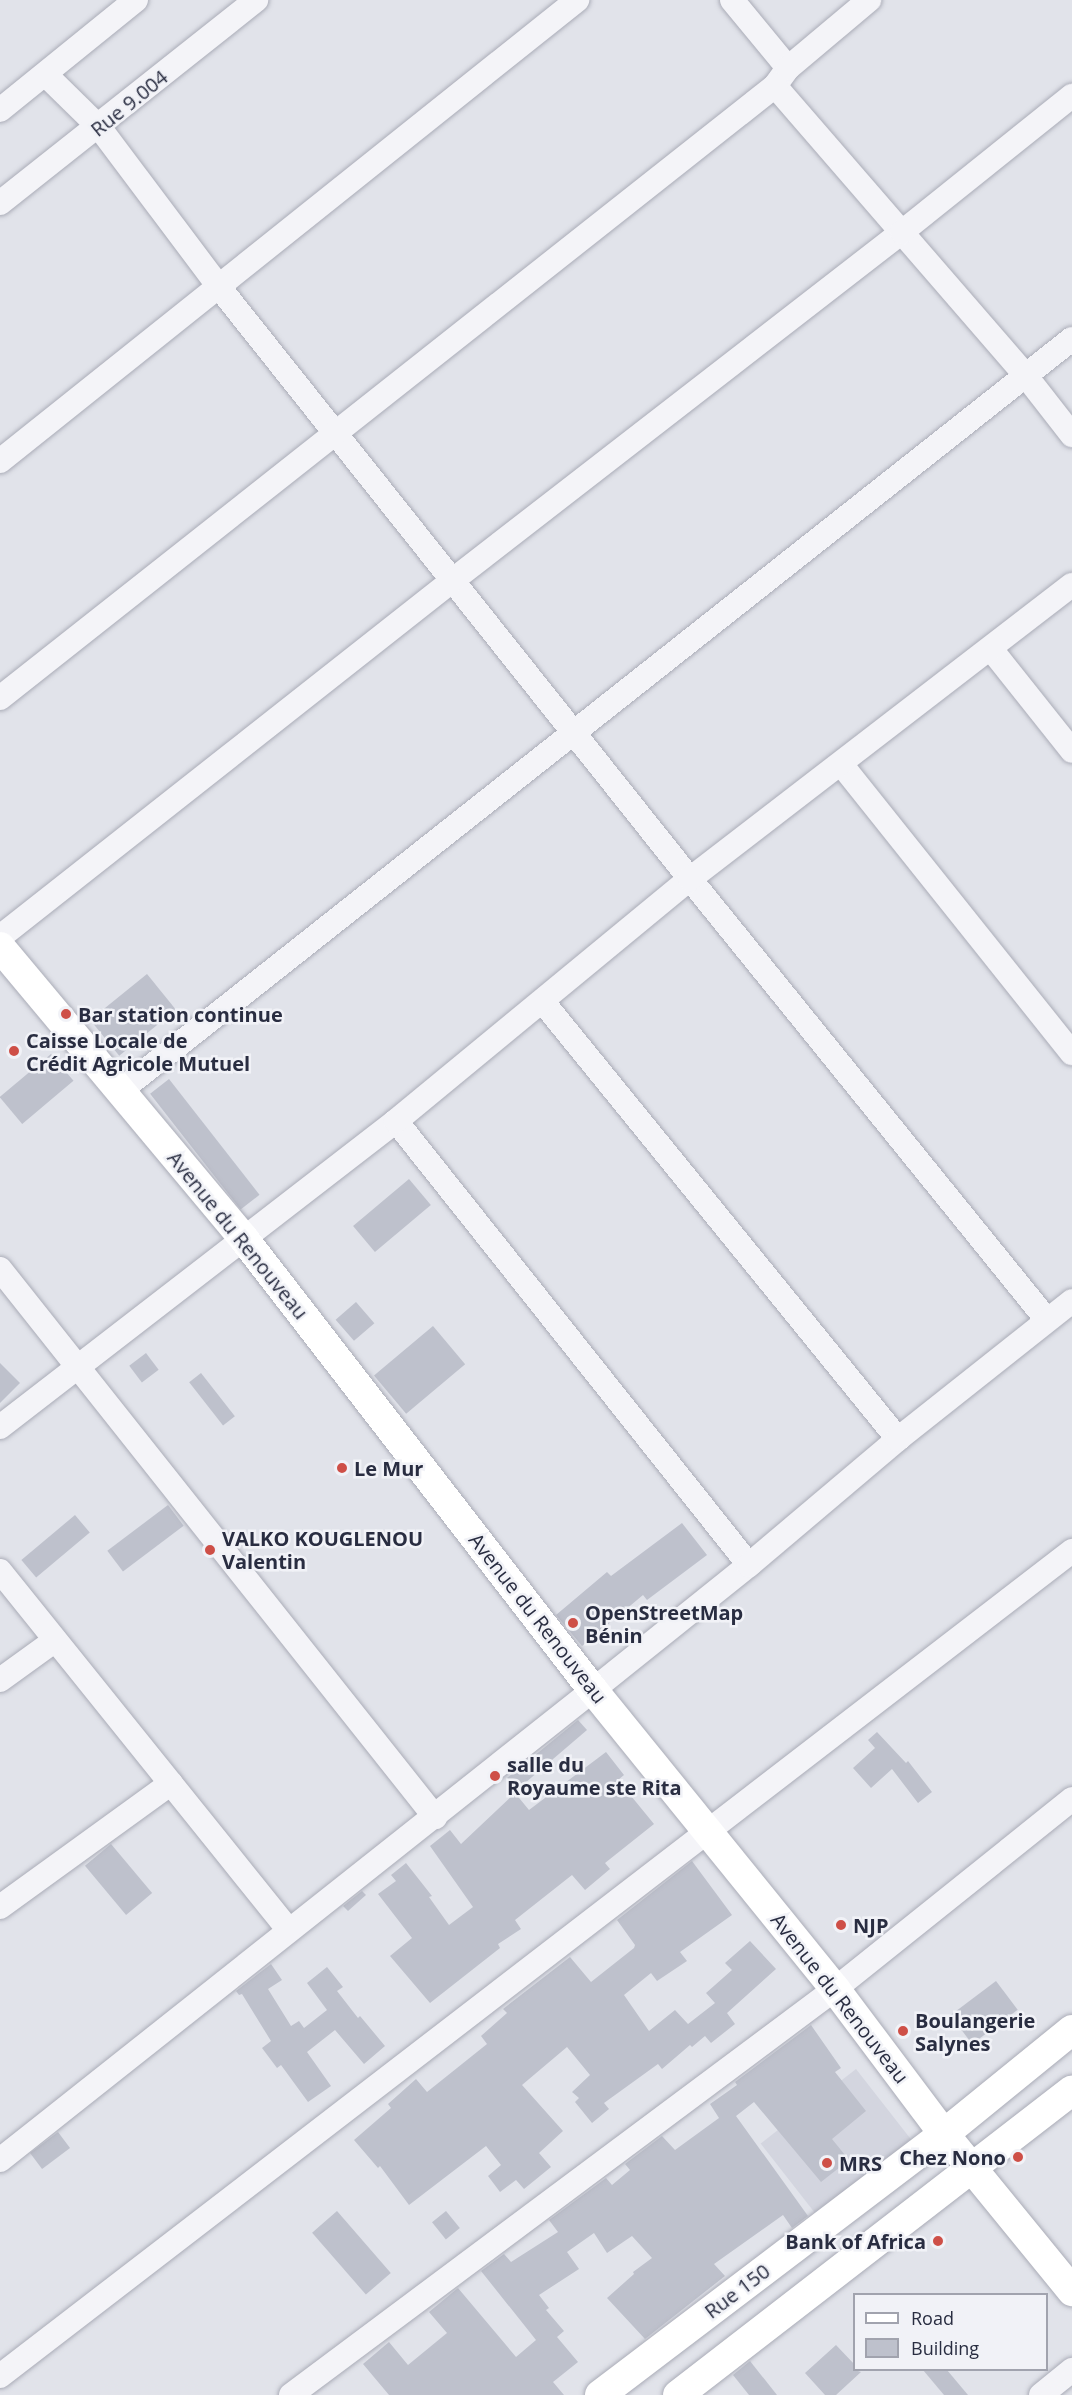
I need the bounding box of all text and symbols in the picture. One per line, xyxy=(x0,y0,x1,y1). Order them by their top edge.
street label: Rue 9.004 xyxy=(86,65,172,141)
place label: Bar station continue xyxy=(78,1002,283,1026)
marker: Bar station continue xyxy=(59,1007,73,1021)
place label: Caisse Locale de Crédit Agricole Mutuel xyxy=(26,1028,250,1075)
marker: Caisse Locale de Crédit Agricole Mutuel xyxy=(7,1044,21,1058)
street label: Avenue du Renouveau xyxy=(163,1146,313,1324)
place label: Le Mur xyxy=(354,1456,423,1480)
marker: Le Mur xyxy=(335,1461,349,1475)
place label: VALKO KOUGLENOU Valentin xyxy=(222,1526,423,1573)
street label: Avenue du Renouveau xyxy=(464,1528,612,1708)
marker: VALKO KOUGLENOU Valentin xyxy=(203,1543,217,1557)
place label: OpenStreetMap Bénin xyxy=(585,1600,743,1647)
marker: OpenStreetMap Bénin xyxy=(566,1616,580,1630)
place label: salle du Royaume ste Rita xyxy=(507,1752,682,1799)
marker: salle du Royaume ste Rita xyxy=(488,1769,502,1783)
street label: Avenue du Renouveau xyxy=(766,1908,914,2088)
place label: NJP xyxy=(853,1913,888,1937)
marker: NJP xyxy=(834,1918,848,1932)
place label: Boulangerie Salynes xyxy=(915,2008,1035,2055)
marker: Boulangerie Salynes xyxy=(896,2024,910,2038)
place label: Chez Nono xyxy=(899,2145,1006,2169)
marker: Chez Nono xyxy=(1011,2150,1025,2164)
place label: MRS xyxy=(839,2151,882,2175)
marker: MRS xyxy=(820,2156,834,2170)
place label: Bank of Africa xyxy=(785,2229,926,2253)
marker: Bank of Africa xyxy=(931,2234,945,2248)
street label: Rue 150 xyxy=(700,2259,774,2323)
legend xyxy=(853,2293,1048,2371)
text: Road xyxy=(911,2306,954,2330)
text: Building xyxy=(911,2336,979,2360)

